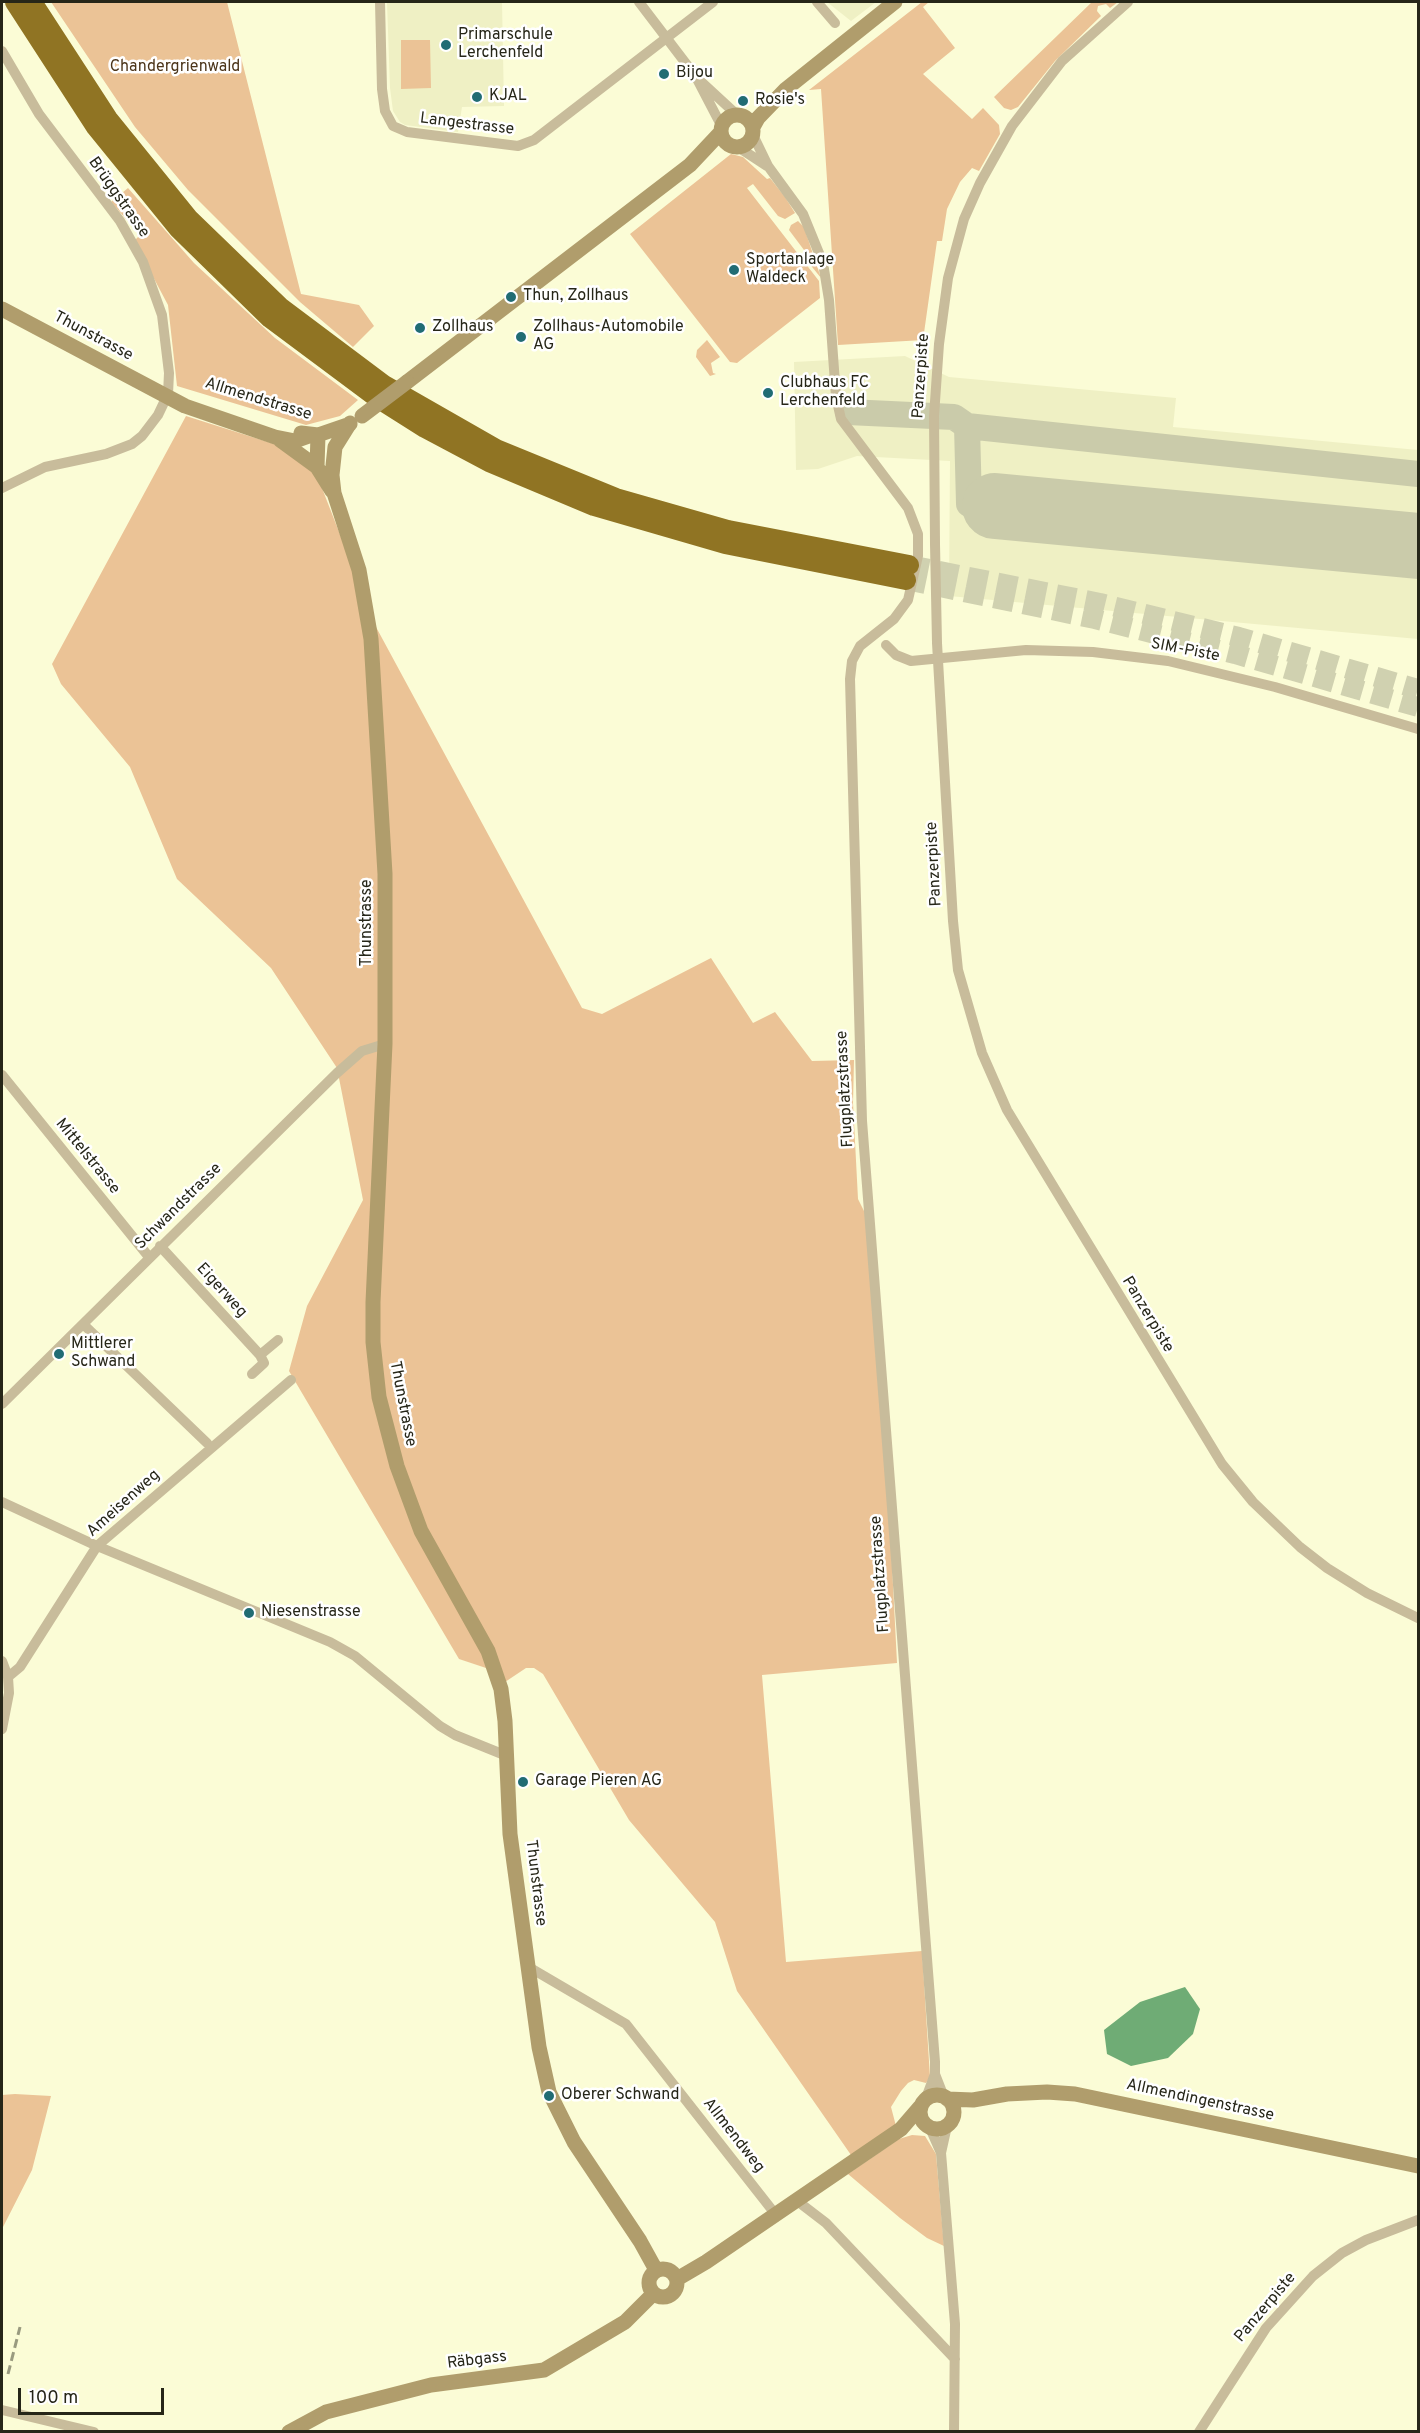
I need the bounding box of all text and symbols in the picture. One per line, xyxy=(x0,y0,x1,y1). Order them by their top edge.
place label: Primarschule Lerchenfeld xyxy=(458,26,553,64)
marker: Primarschule Lerchenfeld xyxy=(439,38,453,52)
park label: Chandergrienwald xyxy=(110,58,240,78)
place label: Bijou xyxy=(676,64,713,84)
marker: Bijou xyxy=(657,67,671,81)
place label: KJAL xyxy=(489,87,527,107)
marker: KJAL xyxy=(470,90,484,104)
place label: Rosie's xyxy=(755,91,805,111)
marker: Rosie's xyxy=(736,94,750,108)
street label: Langestrasse xyxy=(419,110,515,140)
street label: Brüggstrasse xyxy=(83,154,153,242)
place label: Sportanlage Waldeck xyxy=(746,251,834,289)
marker: Sportanlage Waldeck xyxy=(727,263,741,277)
place label: Thun, Zollhaus xyxy=(523,287,629,307)
marker: Thun, Zollhaus xyxy=(504,290,518,304)
street label: Thunstrasse xyxy=(50,308,136,366)
place label: Zollhaus xyxy=(432,318,493,338)
place label: Zollhaus-Automobile AG xyxy=(533,318,684,356)
marker: Zollhaus xyxy=(413,321,427,335)
marker: Zollhaus-Automobile AG xyxy=(514,330,528,344)
street label: Panzerpiste xyxy=(909,333,935,419)
place label: Clubhaus FC Lerchenfeld xyxy=(780,374,869,412)
street label: Allmendstrasse xyxy=(202,375,314,425)
marker: Clubhaus FC Lerchenfeld xyxy=(761,386,775,400)
street label: SIM-Piste xyxy=(1149,635,1221,667)
street label: Panzerpiste xyxy=(923,821,947,907)
street label: Thunstrasse xyxy=(358,880,378,966)
street label: Flugplatzstrasse xyxy=(833,1030,859,1148)
street label: Mittelstrasse xyxy=(51,1115,123,1199)
street label: Schwandstrasse xyxy=(132,1160,226,1254)
street label: Eigerweg xyxy=(192,1260,250,1322)
street label: Panzerpiste xyxy=(1117,1274,1177,1356)
place label: Mittlerer Schwand xyxy=(71,1335,135,1373)
marker: Mittlerer Schwand xyxy=(52,1347,66,1361)
street label: Thunstrasse xyxy=(384,1359,420,1449)
street label: Ameisenweg xyxy=(84,1466,164,1542)
street label: Flugplatzstrasse xyxy=(867,1515,895,1633)
place label: Niesenstrasse xyxy=(261,1603,360,1623)
marker: Niesenstrasse xyxy=(242,1606,256,1620)
place label: Garage Pieren AG xyxy=(535,1772,662,1792)
marker: Garage Pieren AG xyxy=(516,1775,530,1789)
street label: Thunstrasse xyxy=(520,1839,550,1927)
street label: Allmendingenstrasse xyxy=(1124,2076,1276,2126)
place label: Oberer Schwand xyxy=(561,2086,680,2106)
marker: Oberer Schwand xyxy=(542,2089,556,2103)
street label: Allmendweg xyxy=(698,2095,768,2177)
street label: Panzerpiste xyxy=(1231,2269,1301,2347)
street label: Räbgass xyxy=(446,2348,508,2374)
scale bar xyxy=(21,2376,166,2414)
text: 100 m xyxy=(29,2387,78,2410)

